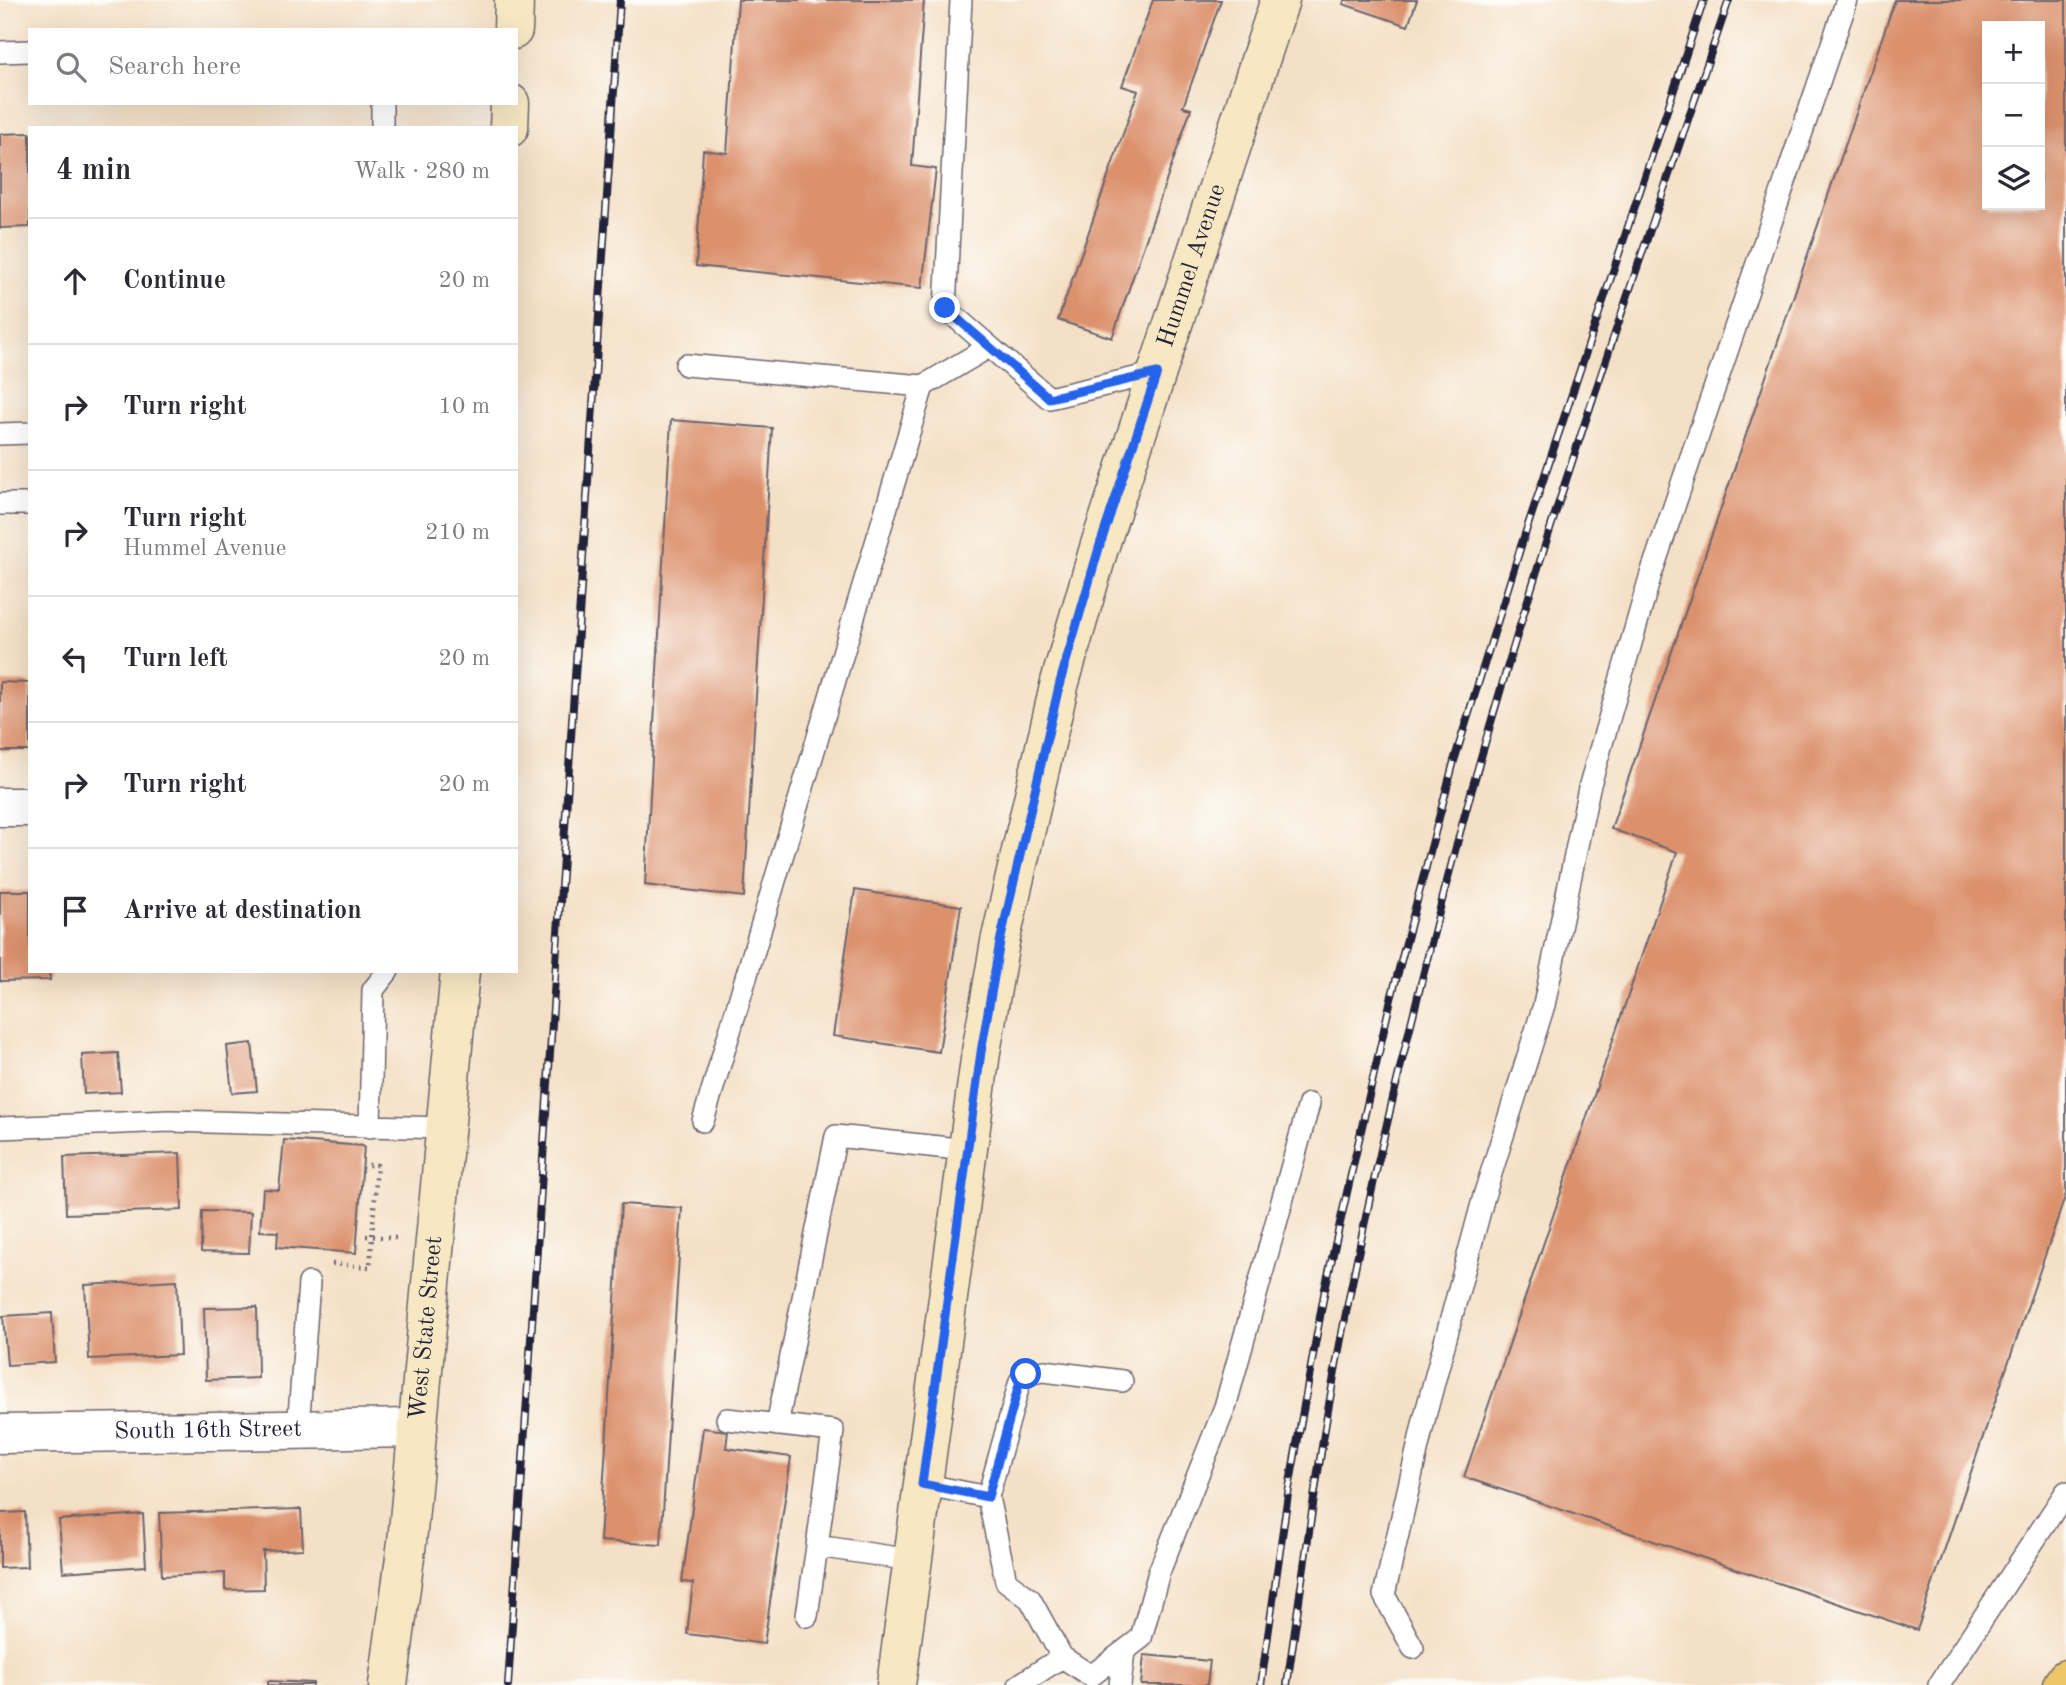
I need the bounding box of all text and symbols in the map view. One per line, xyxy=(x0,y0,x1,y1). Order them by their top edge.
map controls xyxy=(1982,21,2045,210)
button: + xyxy=(1982,21,2045,84)
search box xyxy=(28,28,518,105)
icon: search xyxy=(52,48,90,86)
text: Search here xyxy=(108,54,241,80)
button: − xyxy=(1982,84,2045,147)
button: layers xyxy=(1982,147,2045,210)
text: 4 min xyxy=(56,156,131,186)
text: Walk · 280 m xyxy=(354,160,490,183)
street label: Hummel Avenue xyxy=(1154,181,1230,350)
icon: ahead xyxy=(56,262,94,300)
text: Continue xyxy=(123,268,226,294)
text: 20 m xyxy=(439,269,490,292)
route end xyxy=(929,292,960,323)
icon: right xyxy=(56,388,94,426)
text: Turn right xyxy=(123,394,246,420)
text: 10 m xyxy=(439,395,490,418)
text: Turn right xyxy=(123,506,246,532)
icon: right xyxy=(56,514,94,552)
text: 210 m xyxy=(425,521,490,544)
text: Hummel Avenue xyxy=(123,537,286,560)
icon: left xyxy=(56,640,94,678)
text: Turn left xyxy=(123,646,228,672)
text: 20 m xyxy=(439,647,490,670)
icon: right xyxy=(56,766,94,804)
text: Turn right xyxy=(123,772,246,798)
text: 20 m xyxy=(439,773,490,796)
icon: arrive xyxy=(56,892,94,930)
text: Arrive at destination xyxy=(123,898,362,924)
street label: West State Street xyxy=(406,1235,447,1421)
route start xyxy=(1010,1358,1041,1389)
street label: South 16th Street xyxy=(114,1418,302,1444)

